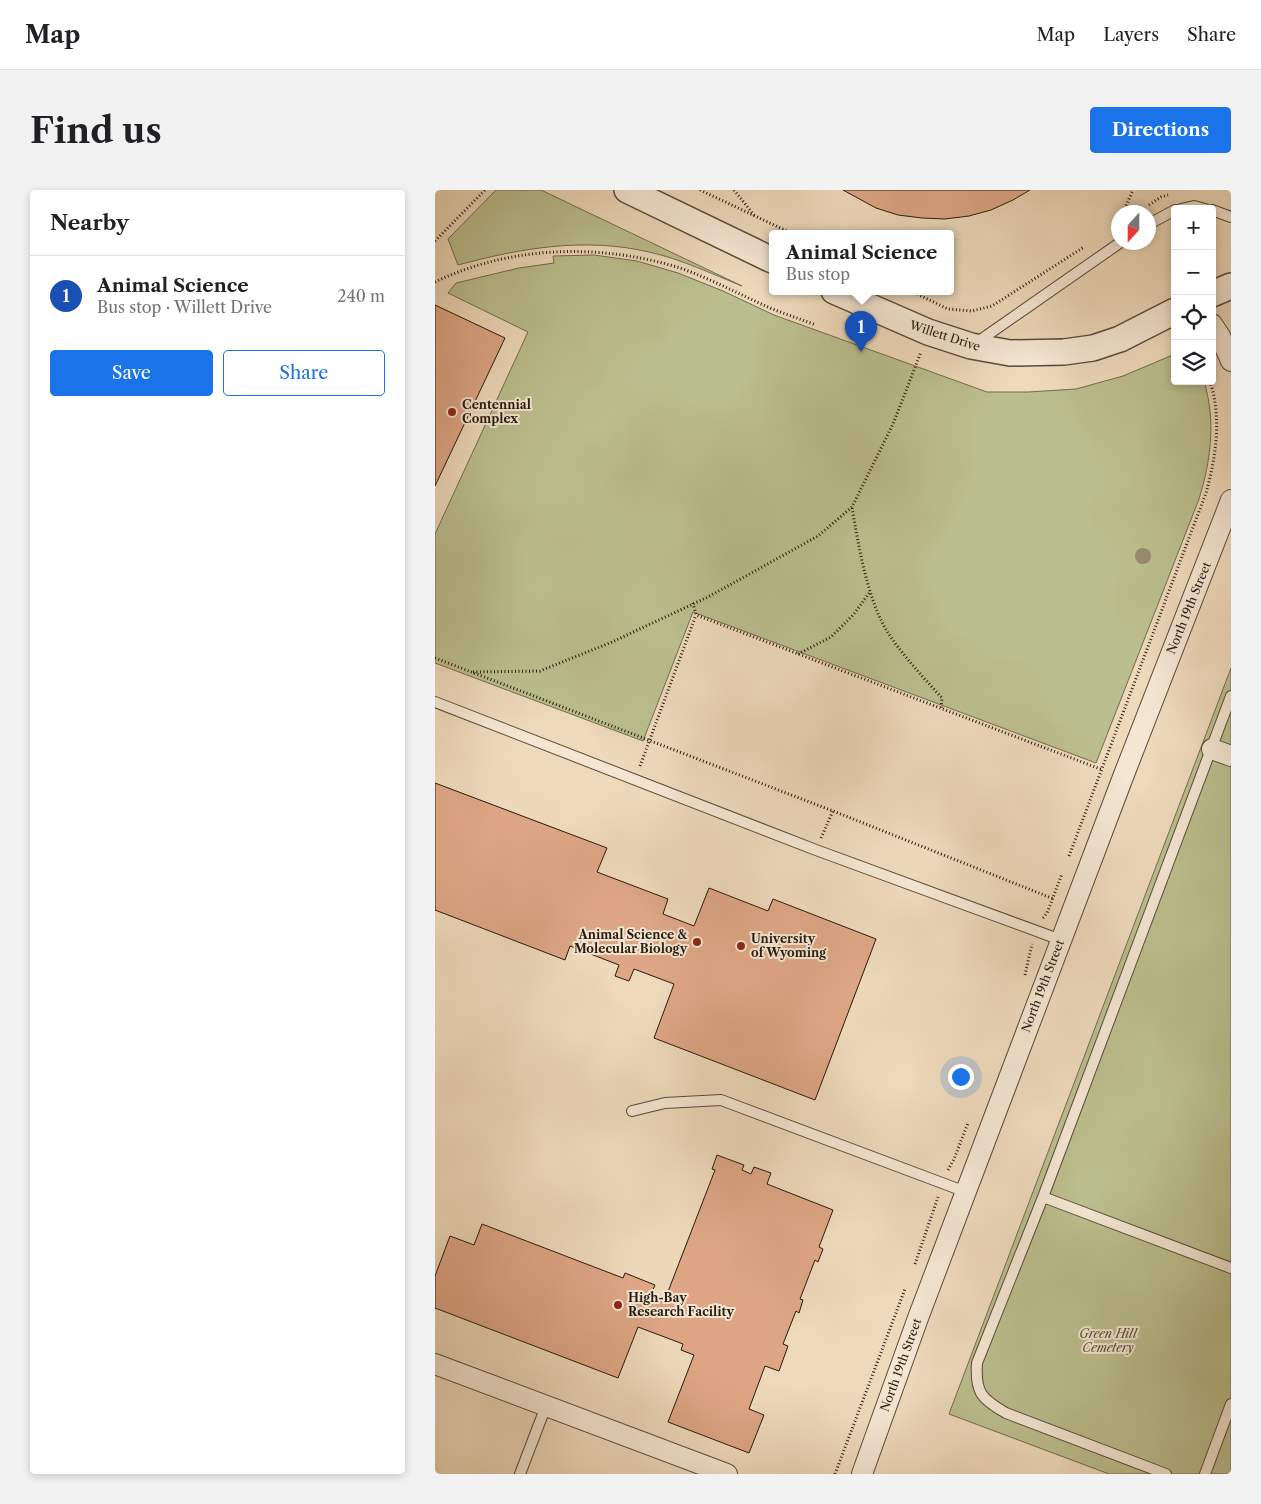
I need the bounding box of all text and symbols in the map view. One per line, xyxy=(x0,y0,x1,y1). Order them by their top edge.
text: Map xyxy=(25,20,80,49)
text: Map xyxy=(1037,24,1075,46)
text: Layers xyxy=(1103,24,1159,46)
text: Share xyxy=(1187,24,1236,46)
button: Directions xyxy=(1090,107,1231,153)
text: Find us xyxy=(30,109,162,152)
north arrow xyxy=(1111,205,1156,250)
map controls xyxy=(1171,205,1216,385)
button: + xyxy=(1171,205,1216,250)
text: Nearby xyxy=(50,210,129,235)
popup xyxy=(769,230,954,295)
text: Animal Science xyxy=(786,241,937,264)
button: − xyxy=(1171,250,1216,295)
text: Bus stop xyxy=(786,264,850,284)
text: Animal Science xyxy=(97,274,249,297)
text: 1 xyxy=(62,286,70,306)
text: 240 m xyxy=(337,286,385,306)
button: locate xyxy=(1171,295,1216,340)
text: Bus stop · Willett Drive xyxy=(97,297,272,317)
pin: 1 xyxy=(845,311,877,352)
street label: Willett Drive xyxy=(907,317,983,354)
button: layers xyxy=(1171,340,1216,385)
button: Save xyxy=(50,350,213,396)
button: Share xyxy=(223,350,385,396)
place label: Centennial Complex xyxy=(462,397,531,426)
marker: Centennial Complex xyxy=(446,406,458,418)
street label: North 19th Street xyxy=(1163,559,1214,656)
place label: Animal Science & Molecular Biology xyxy=(574,927,688,956)
place label: University of Wyoming xyxy=(751,931,827,960)
marker: Animal Science & Molecular Biology xyxy=(691,936,703,948)
street label: North 19th Street xyxy=(1018,937,1067,1034)
marker: University of Wyoming xyxy=(735,940,747,952)
your location xyxy=(948,1064,974,1090)
place label: High-Bay Research Facility xyxy=(628,1290,734,1319)
marker: High-Bay Research Facility xyxy=(612,1299,624,1311)
street label: North 19th Street xyxy=(877,1316,925,1413)
park label: Green Hill Cemetery xyxy=(1079,1326,1138,1355)

